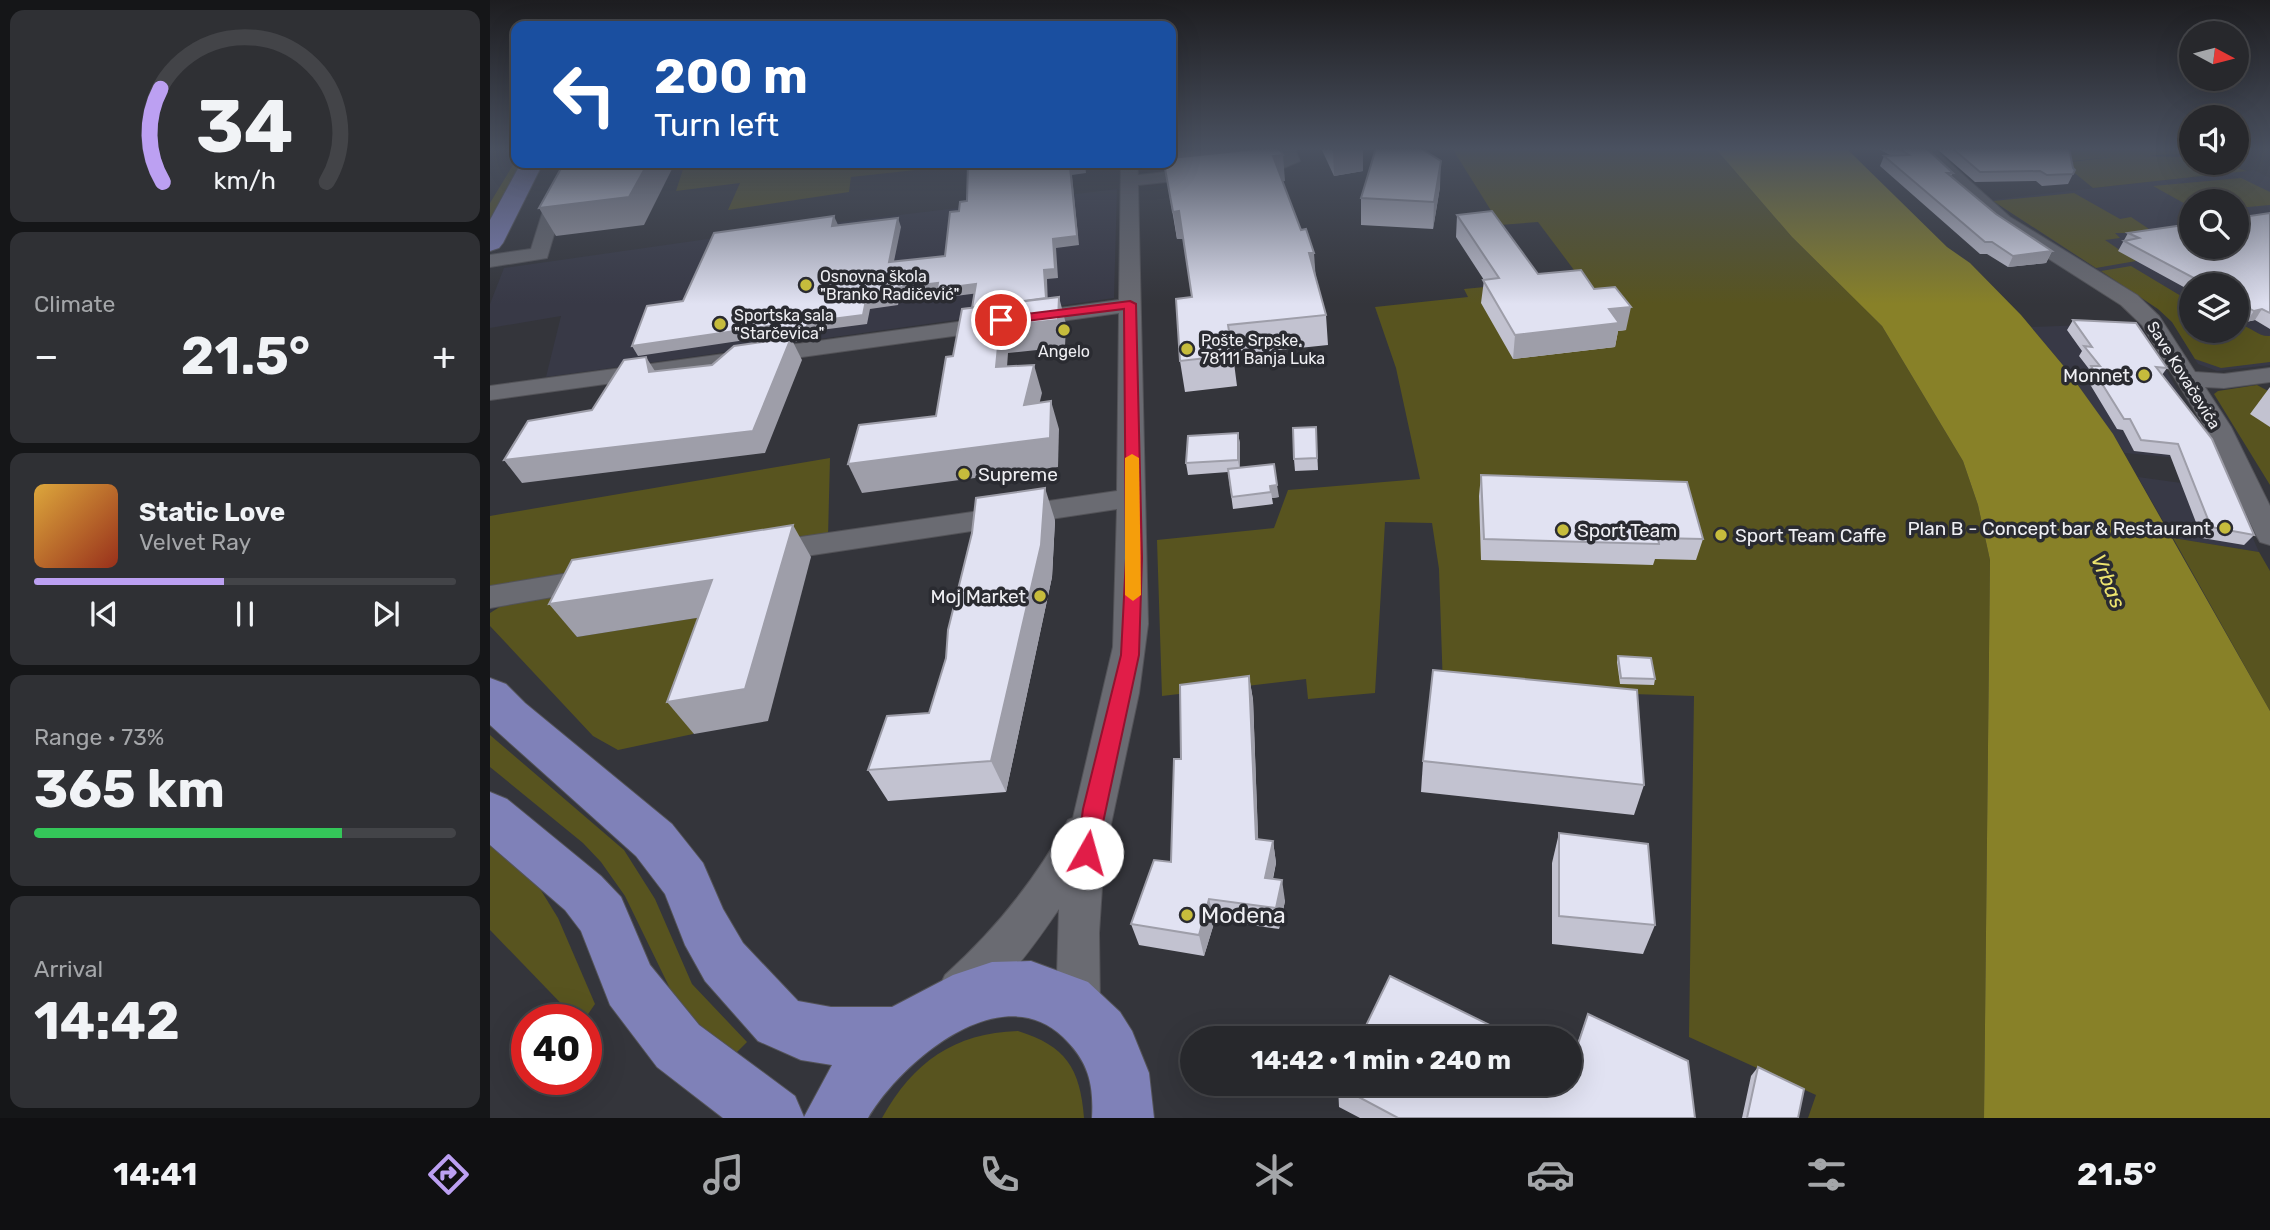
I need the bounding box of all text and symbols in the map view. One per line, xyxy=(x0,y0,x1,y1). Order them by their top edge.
north arrow xyxy=(2179,21,2249,91)
map controls xyxy=(2179,21,2249,343)
text: 200 m xyxy=(654,47,808,105)
icon: left xyxy=(539,49,630,140)
text: 34 xyxy=(196,84,294,170)
button: sound xyxy=(2179,105,2249,175)
text: Turn left xyxy=(654,106,779,144)
text: km/h xyxy=(214,166,276,195)
button: search xyxy=(2179,189,2249,259)
place label: Osnovna škola "Branko Radičević" xyxy=(820,267,960,304)
button: layers xyxy=(2179,273,2249,343)
marker: Osnovna škola "Branko Radičević" xyxy=(798,277,814,293)
text: Climate xyxy=(34,290,115,318)
pin xyxy=(971,290,1031,350)
icon: arrive xyxy=(982,301,1020,339)
place label: Sportska sala "Starčevica" xyxy=(734,306,834,343)
marker: Sportska sala "Starčevica" xyxy=(712,316,728,332)
street label: Save Kovačevića xyxy=(2143,318,2224,433)
marker: Angelo xyxy=(1056,322,1072,338)
text: 21.5° xyxy=(181,325,310,387)
place label: Pošte Srpske, 78111 Banja Luka xyxy=(1201,331,1325,368)
text: − xyxy=(34,333,59,379)
text: + xyxy=(432,333,456,379)
marker: Pošte Srpske, 78111 Banja Luka xyxy=(1179,341,1195,357)
place label: Angelo xyxy=(1038,342,1090,361)
place label: Monnet xyxy=(2063,364,2131,387)
marker: Monnet xyxy=(2136,367,2152,383)
place label: Supreme xyxy=(978,463,1058,486)
marker: Supreme xyxy=(956,466,972,482)
text: Static Love xyxy=(139,497,285,528)
place label: Plan B - Concept bar & Restaurant xyxy=(1907,517,2212,540)
place label: Sport Team xyxy=(1577,519,1677,542)
marker: Plan B - Concept bar & Restaurant xyxy=(2217,520,2233,536)
marker: Sport Team xyxy=(1555,522,1571,538)
place label: Sport Team Caffe xyxy=(1735,524,1886,547)
marker: Sport Team Caffe xyxy=(1713,527,1729,543)
text: Velvet Ray xyxy=(139,528,251,556)
water label: Vrbas xyxy=(2086,550,2131,612)
place label: Moj Market xyxy=(930,585,1027,608)
marker: Moj Market xyxy=(1032,588,1048,604)
icon: previous xyxy=(85,595,123,633)
icon: pause xyxy=(226,595,264,633)
icon: next xyxy=(367,595,405,633)
text: Range · 73% xyxy=(34,723,164,751)
text: 365 km xyxy=(34,758,225,820)
position arrow xyxy=(1050,816,1124,890)
place label: Modena xyxy=(1201,901,1286,929)
marker: Modena xyxy=(1179,907,1195,923)
text: Arrival xyxy=(34,955,103,983)
text: 14:42 xyxy=(34,990,180,1052)
speed limit sign: 40 xyxy=(511,1004,602,1095)
text: 14:42 · 1 min · 240 m xyxy=(1251,1045,1511,1076)
icon: directions xyxy=(424,1150,473,1199)
icon: music xyxy=(699,1150,748,1199)
icon: phone xyxy=(975,1150,1024,1199)
icon: climate xyxy=(1250,1150,1299,1199)
icon: car xyxy=(1526,1150,1575,1199)
icon: filters xyxy=(1802,1150,1851,1199)
text: 14:41 xyxy=(113,1155,197,1193)
text: 21.5° xyxy=(2077,1155,2157,1193)

